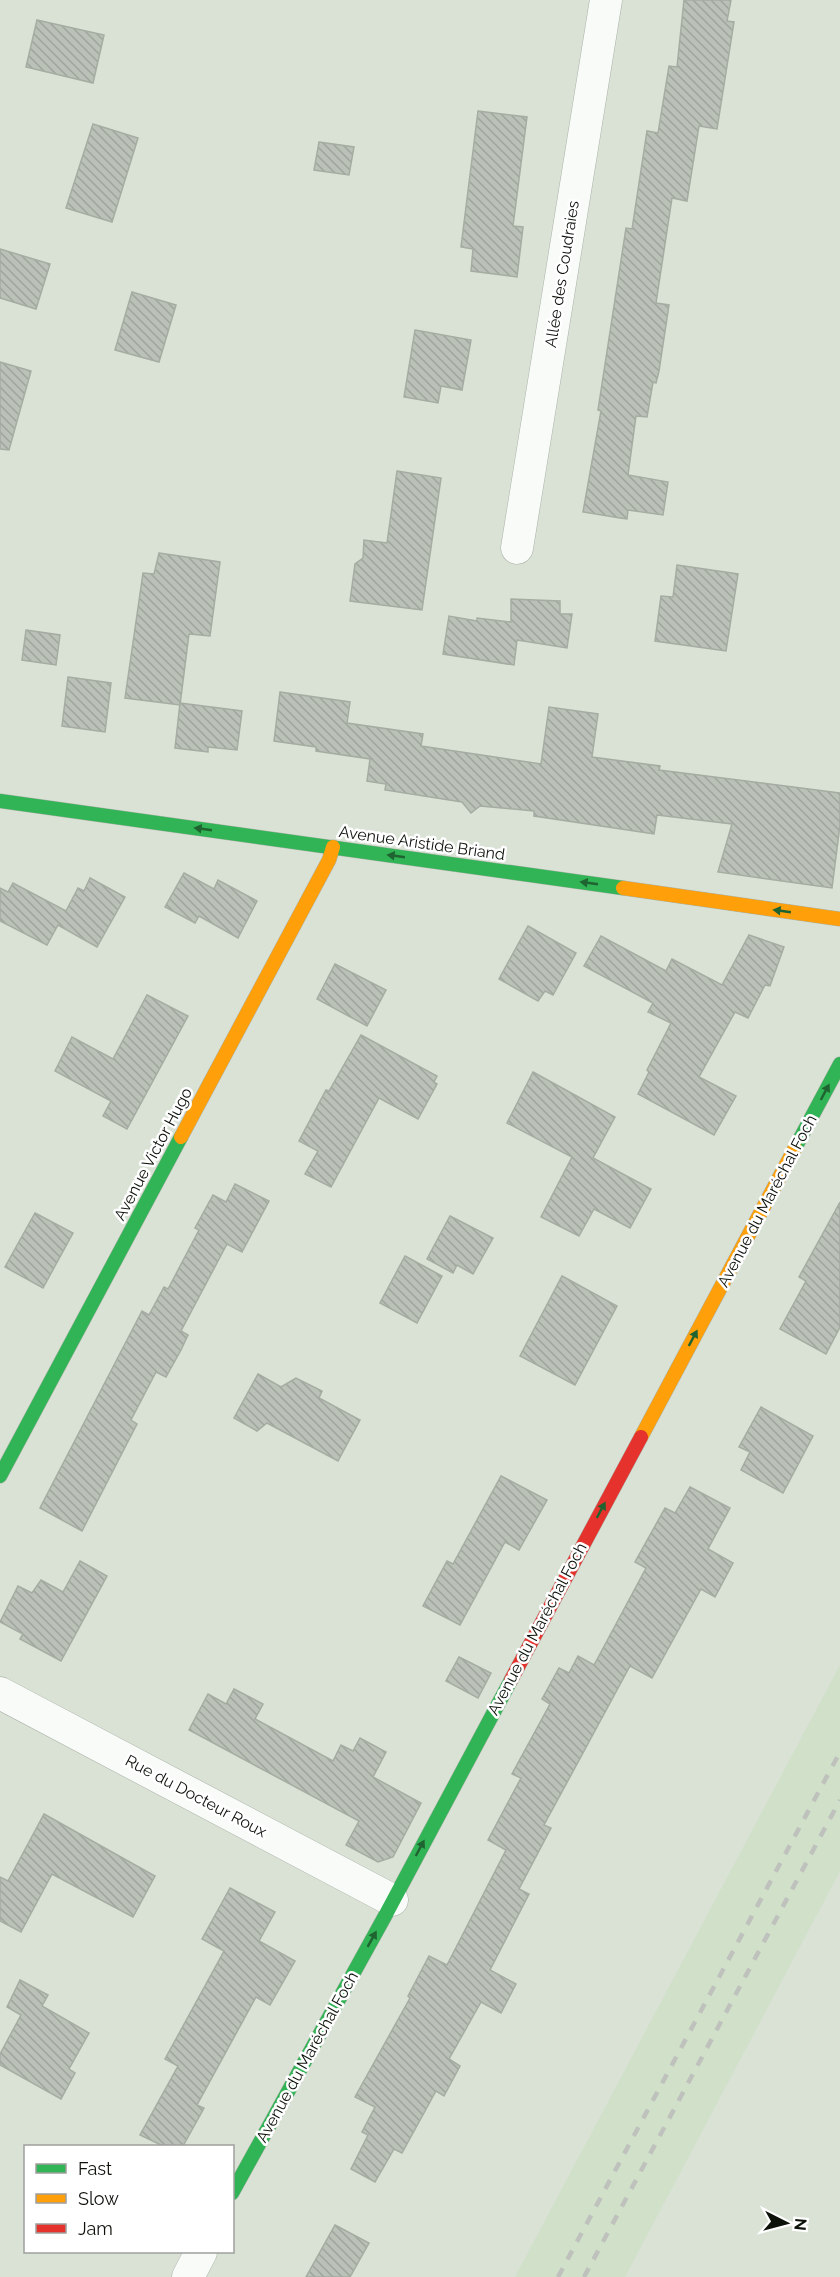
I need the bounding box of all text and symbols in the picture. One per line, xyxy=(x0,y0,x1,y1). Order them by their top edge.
street label: Allée des Coudraies xyxy=(541,199,583,349)
street label: Avenue Aristide Briand xyxy=(338,822,506,864)
one-way arrow xyxy=(193,824,212,833)
one-way arrow xyxy=(386,851,405,860)
one-way arrow xyxy=(579,879,598,888)
one-way arrow xyxy=(772,907,791,916)
one-way arrow xyxy=(820,1083,830,1100)
street label: Avenue Victor Hugo xyxy=(110,1084,196,1224)
street label: Avenue du Maréchal Foch xyxy=(713,1112,821,1290)
one-way arrow xyxy=(688,1329,698,1346)
one-way arrow xyxy=(596,1501,606,1518)
street label: Avenue du Maréchal Foch xyxy=(483,1540,591,1718)
street label: Rue du Docteur Roux xyxy=(122,1751,270,1841)
one-way arrow xyxy=(415,1839,425,1856)
one-way arrow xyxy=(367,1930,377,1947)
street label: Avenue du Maréchal Foch xyxy=(252,1968,362,2146)
legend xyxy=(24,2145,234,2253)
text: Fast xyxy=(78,2158,112,2179)
text: Slow xyxy=(78,2188,119,2209)
north arrow xyxy=(756,2193,816,2253)
text: N xyxy=(790,2217,811,2232)
text: Jam xyxy=(78,2218,113,2239)

